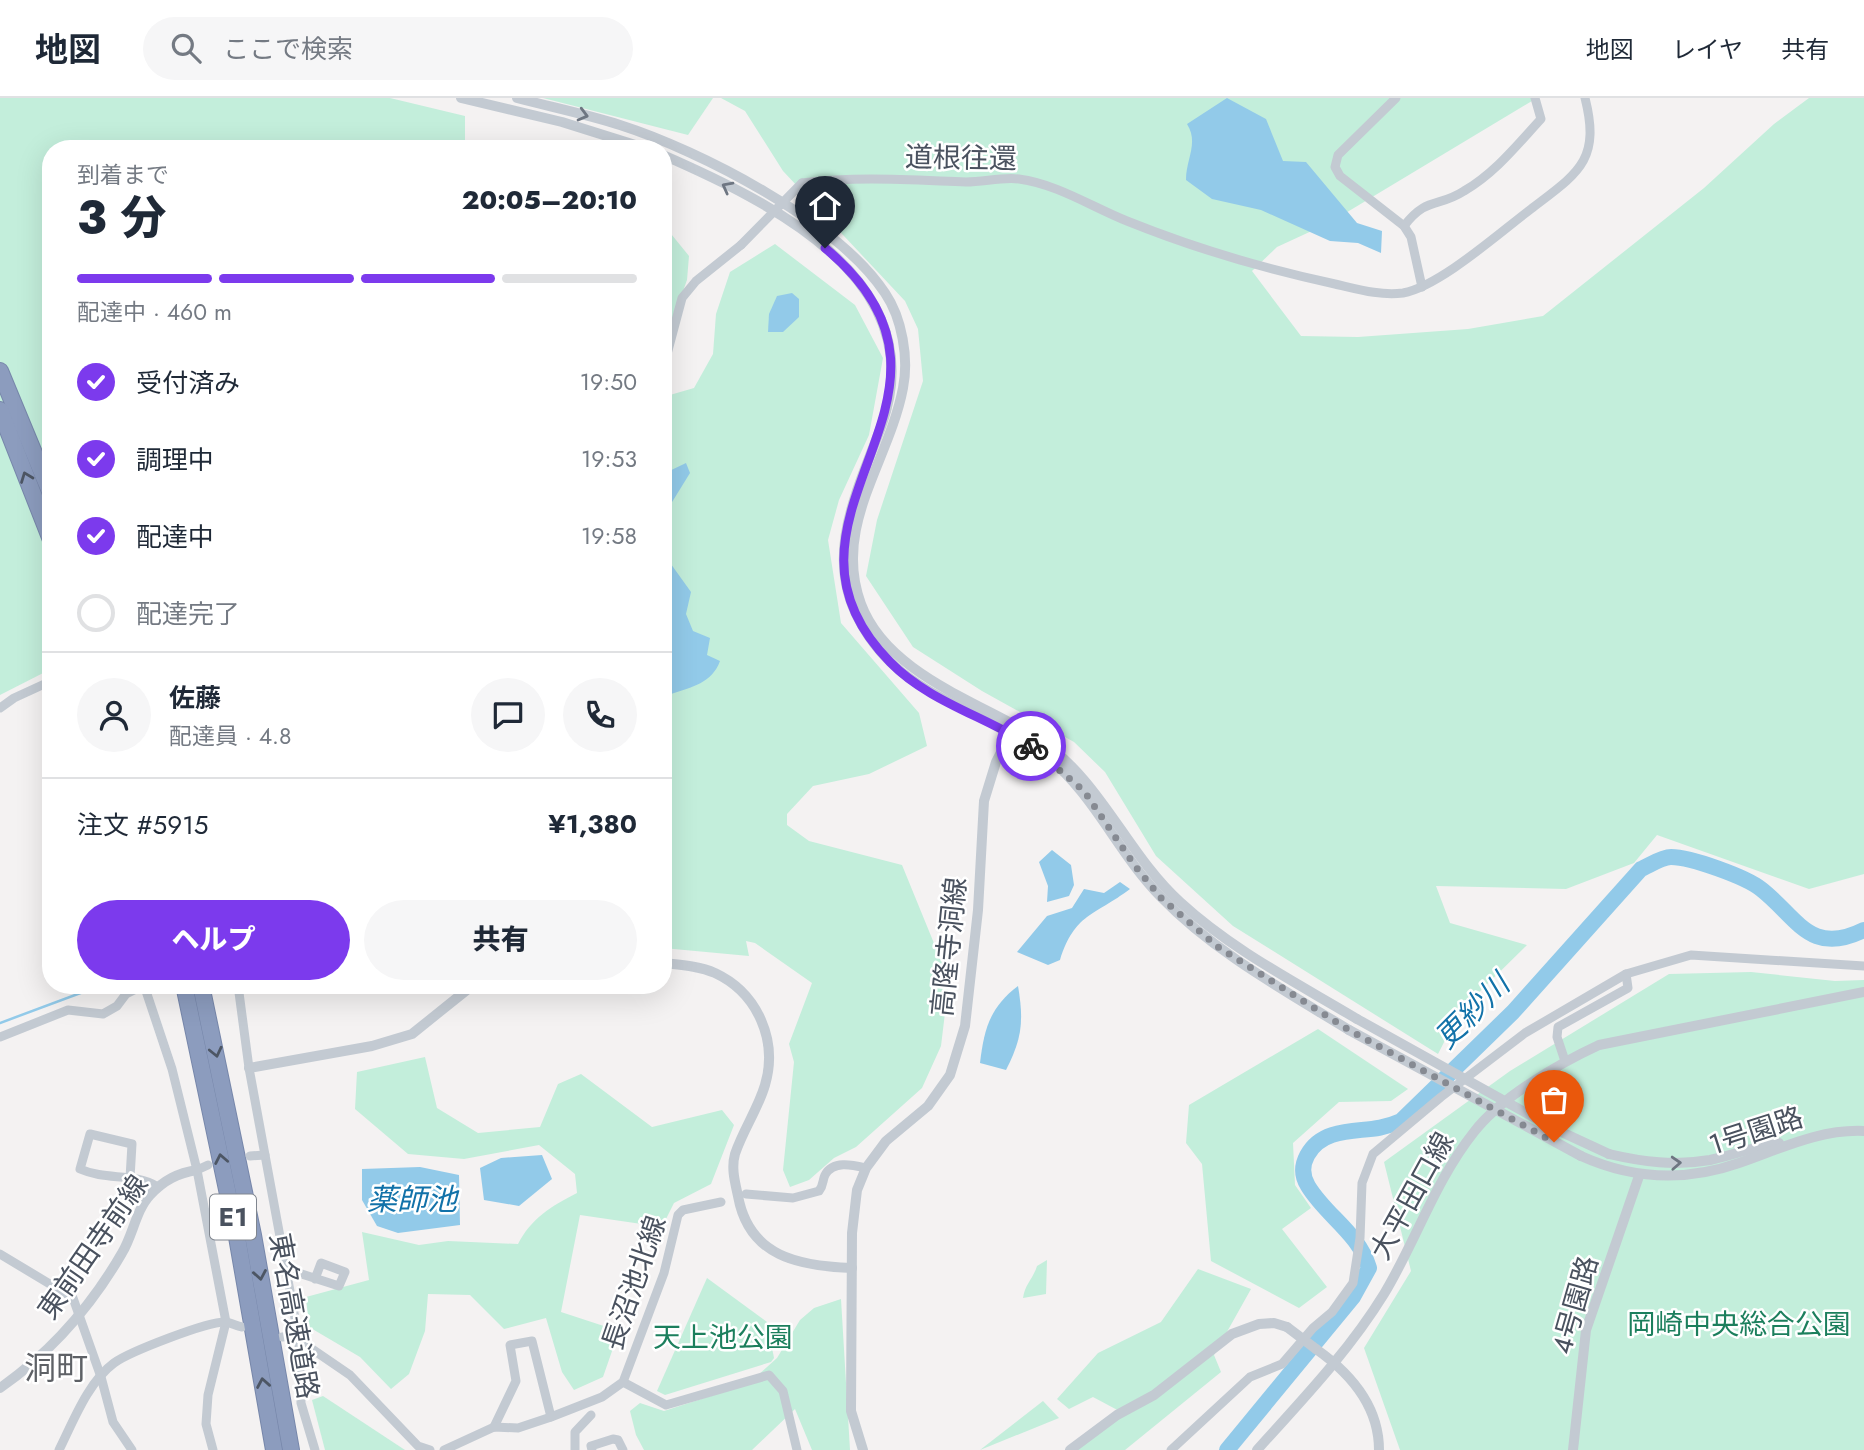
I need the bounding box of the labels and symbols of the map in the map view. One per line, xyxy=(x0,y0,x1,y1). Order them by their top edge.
one-way arrow xyxy=(577,107,589,122)
street label: 道根往還 xyxy=(905,137,1017,179)
pin xyxy=(795,176,855,248)
one-way arrow xyxy=(722,182,734,195)
one-way arrow xyxy=(21,471,35,483)
courier xyxy=(996,711,1066,781)
street label: 高隆寺洞線 xyxy=(921,875,977,1019)
water label: 更紗川 xyxy=(1425,962,1521,1058)
one-way arrow xyxy=(208,1046,223,1058)
pin xyxy=(1524,1070,1584,1142)
street label: 1号園路 xyxy=(1704,1097,1808,1165)
street label: 大平田口線 xyxy=(1360,1125,1464,1267)
one-way arrow xyxy=(215,1153,230,1165)
one-way arrow xyxy=(1670,1155,1681,1170)
street label: 東前田寺前線 xyxy=(28,1166,158,1328)
water label: 薬師池 xyxy=(367,1178,460,1221)
road number: E1 xyxy=(210,1194,256,1240)
street label: 長沼池北線 xyxy=(592,1210,676,1356)
street label: 東名高速道路 xyxy=(259,1230,329,1402)
street label: 4号園路 xyxy=(1541,1251,1609,1359)
one-way arrow xyxy=(252,1269,267,1281)
park label: 岡崎中央総合公園 xyxy=(1627,1304,1851,1345)
park label: 天上池公園 xyxy=(653,1317,793,1358)
district label: 洞町 xyxy=(24,1345,88,1391)
one-way arrow xyxy=(256,1377,271,1389)

